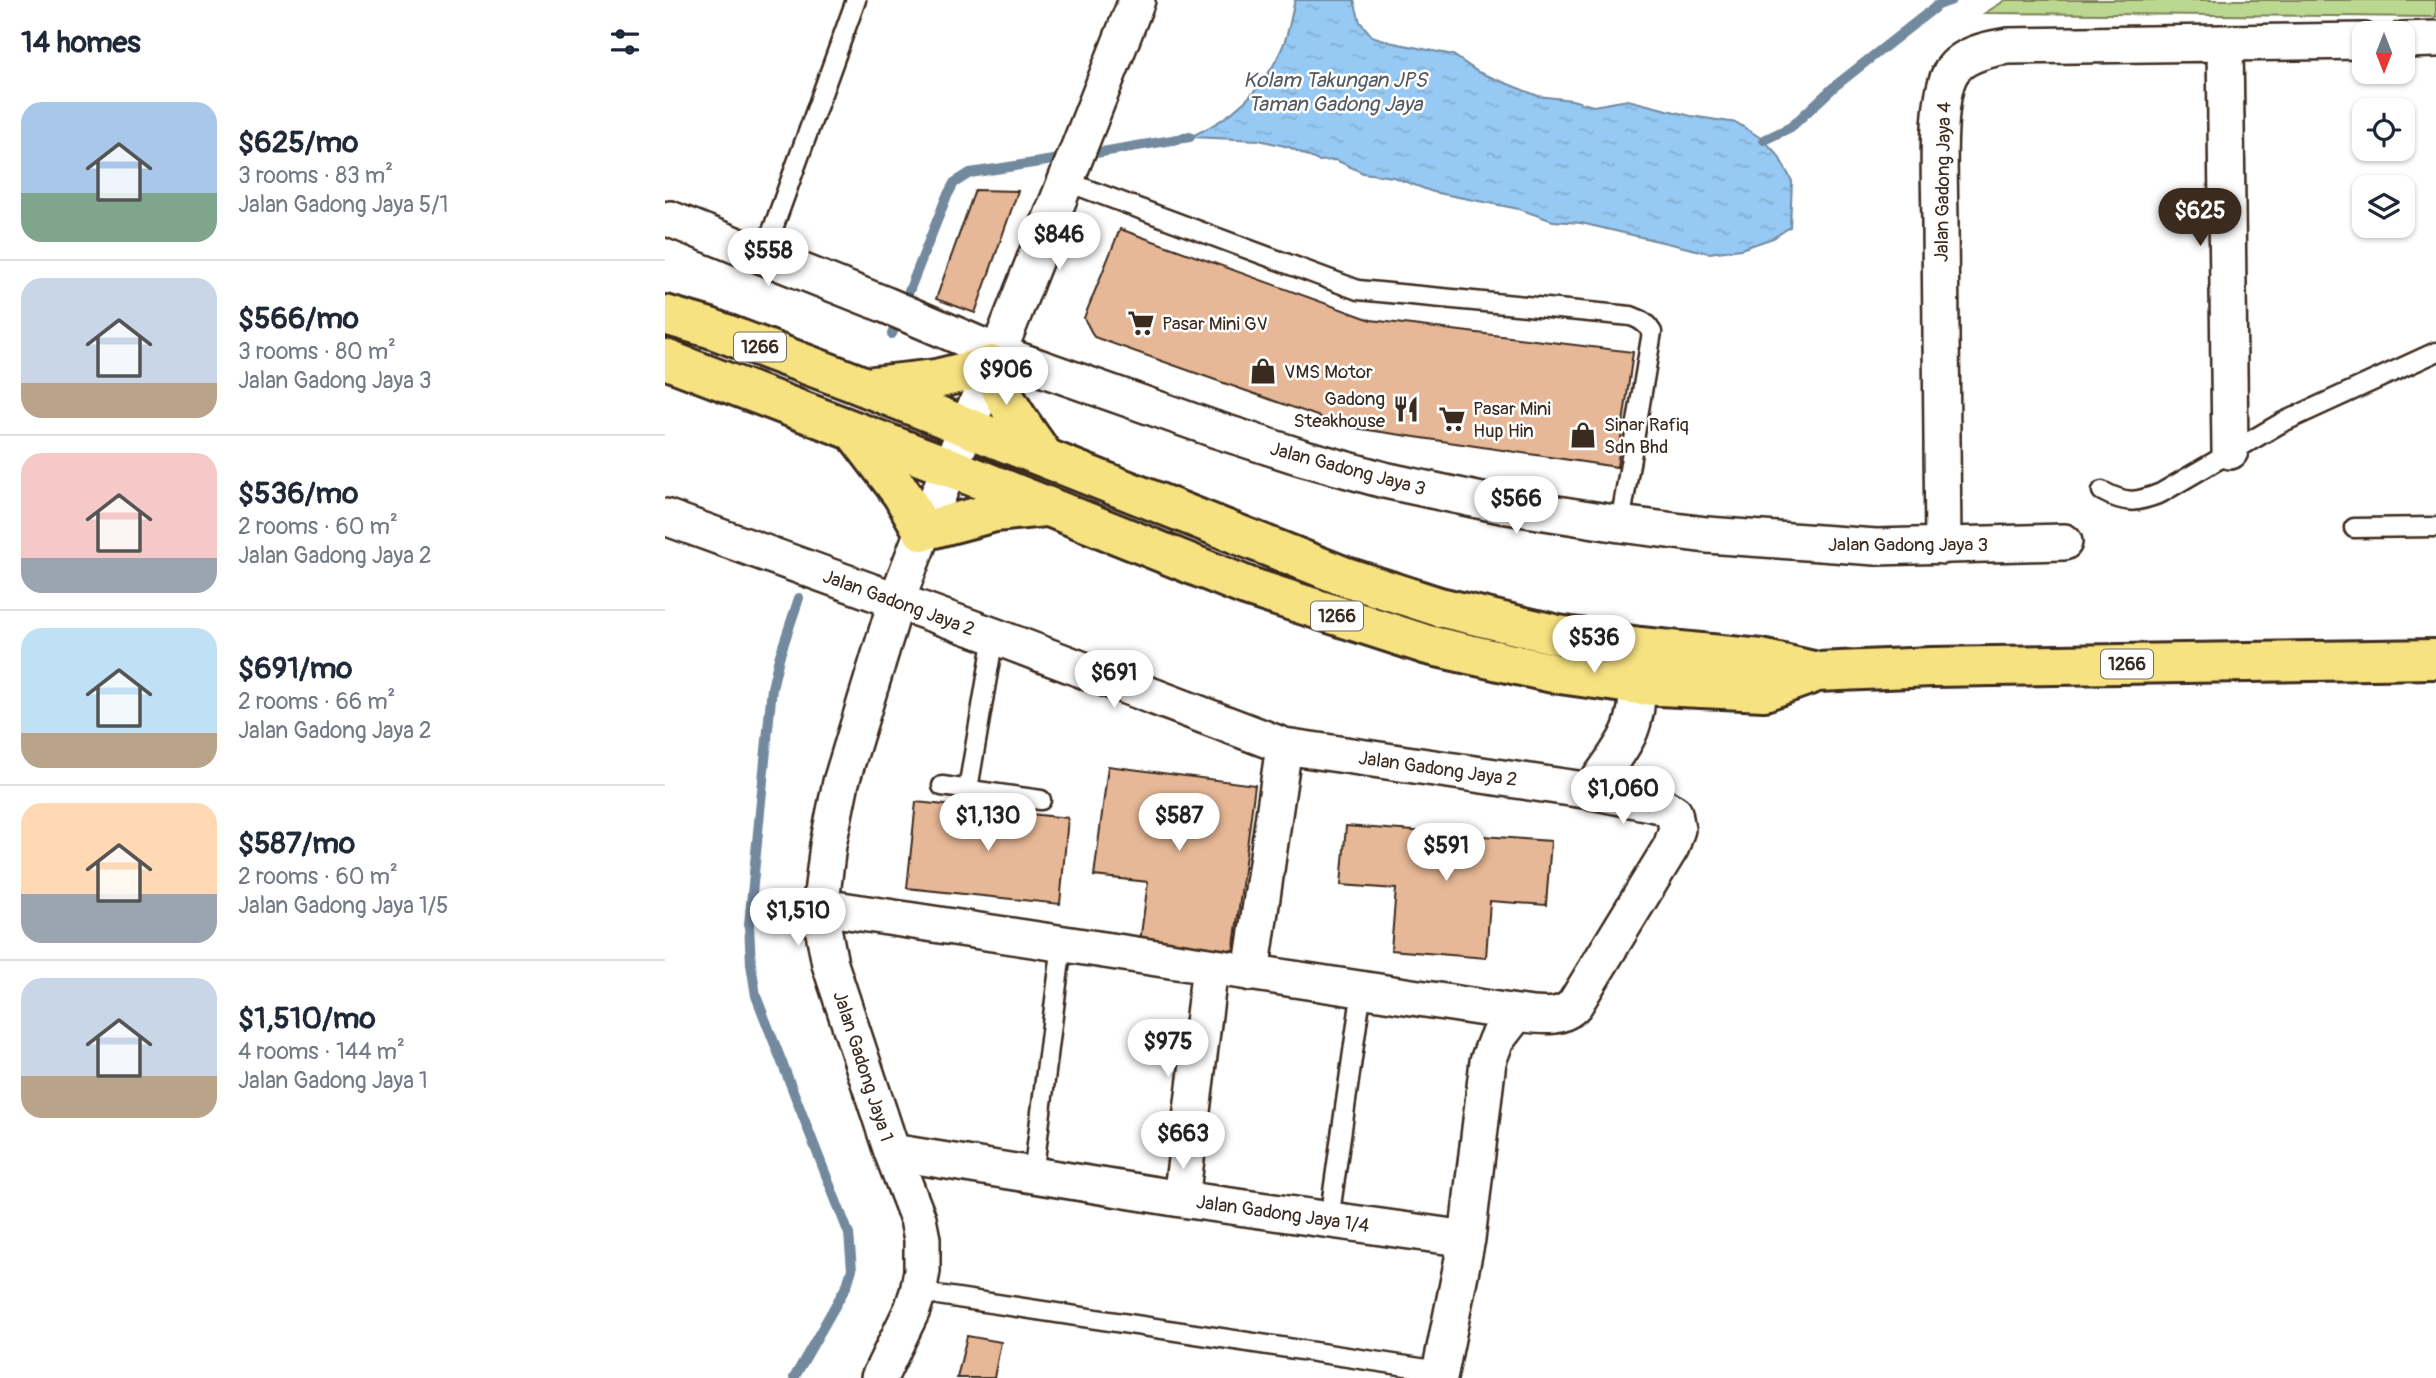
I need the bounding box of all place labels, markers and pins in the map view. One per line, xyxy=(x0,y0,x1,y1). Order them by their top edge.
pin: $625 xyxy=(2159,188,2241,248)
pin: $846 xyxy=(1018,212,1100,272)
pin: $558 xyxy=(727,229,809,288)
supermarket icon: Pasar Mini GV xyxy=(1126,308,1156,338)
place label: Pasar Mini GV xyxy=(1162,312,1268,336)
pin: $906 xyxy=(965,348,1047,407)
shop icon: VMS Motor xyxy=(1248,356,1278,386)
place label: VMS Motor xyxy=(1284,360,1373,384)
place label: Gadong Steakhouse xyxy=(1294,387,1386,433)
restaurant icon: Gadong Steakhouse xyxy=(1391,394,1421,424)
place label: Pasar Mini Hup Hin xyxy=(1473,397,1551,443)
supermarket icon: Pasar Mini Hup Hin xyxy=(1437,404,1467,434)
place label: Sinar Rafiq Sdn Bhd xyxy=(1604,413,1689,459)
shop icon: Sinar Rafiq Sdn Bhd xyxy=(1568,420,1598,450)
pin: $566 xyxy=(1475,476,1557,536)
pin: $536 xyxy=(1553,616,1635,675)
pin: $691 xyxy=(1073,650,1155,710)
pin: $1,060 xyxy=(1566,766,1680,826)
pin: $1,130 xyxy=(931,794,1045,853)
pin: $587 xyxy=(1138,794,1220,853)
pin: $591 xyxy=(1405,824,1487,883)
pin: $1,510 xyxy=(741,888,855,948)
pin: $975 xyxy=(1127,1020,1209,1079)
pin: $663 xyxy=(1142,1112,1224,1171)

